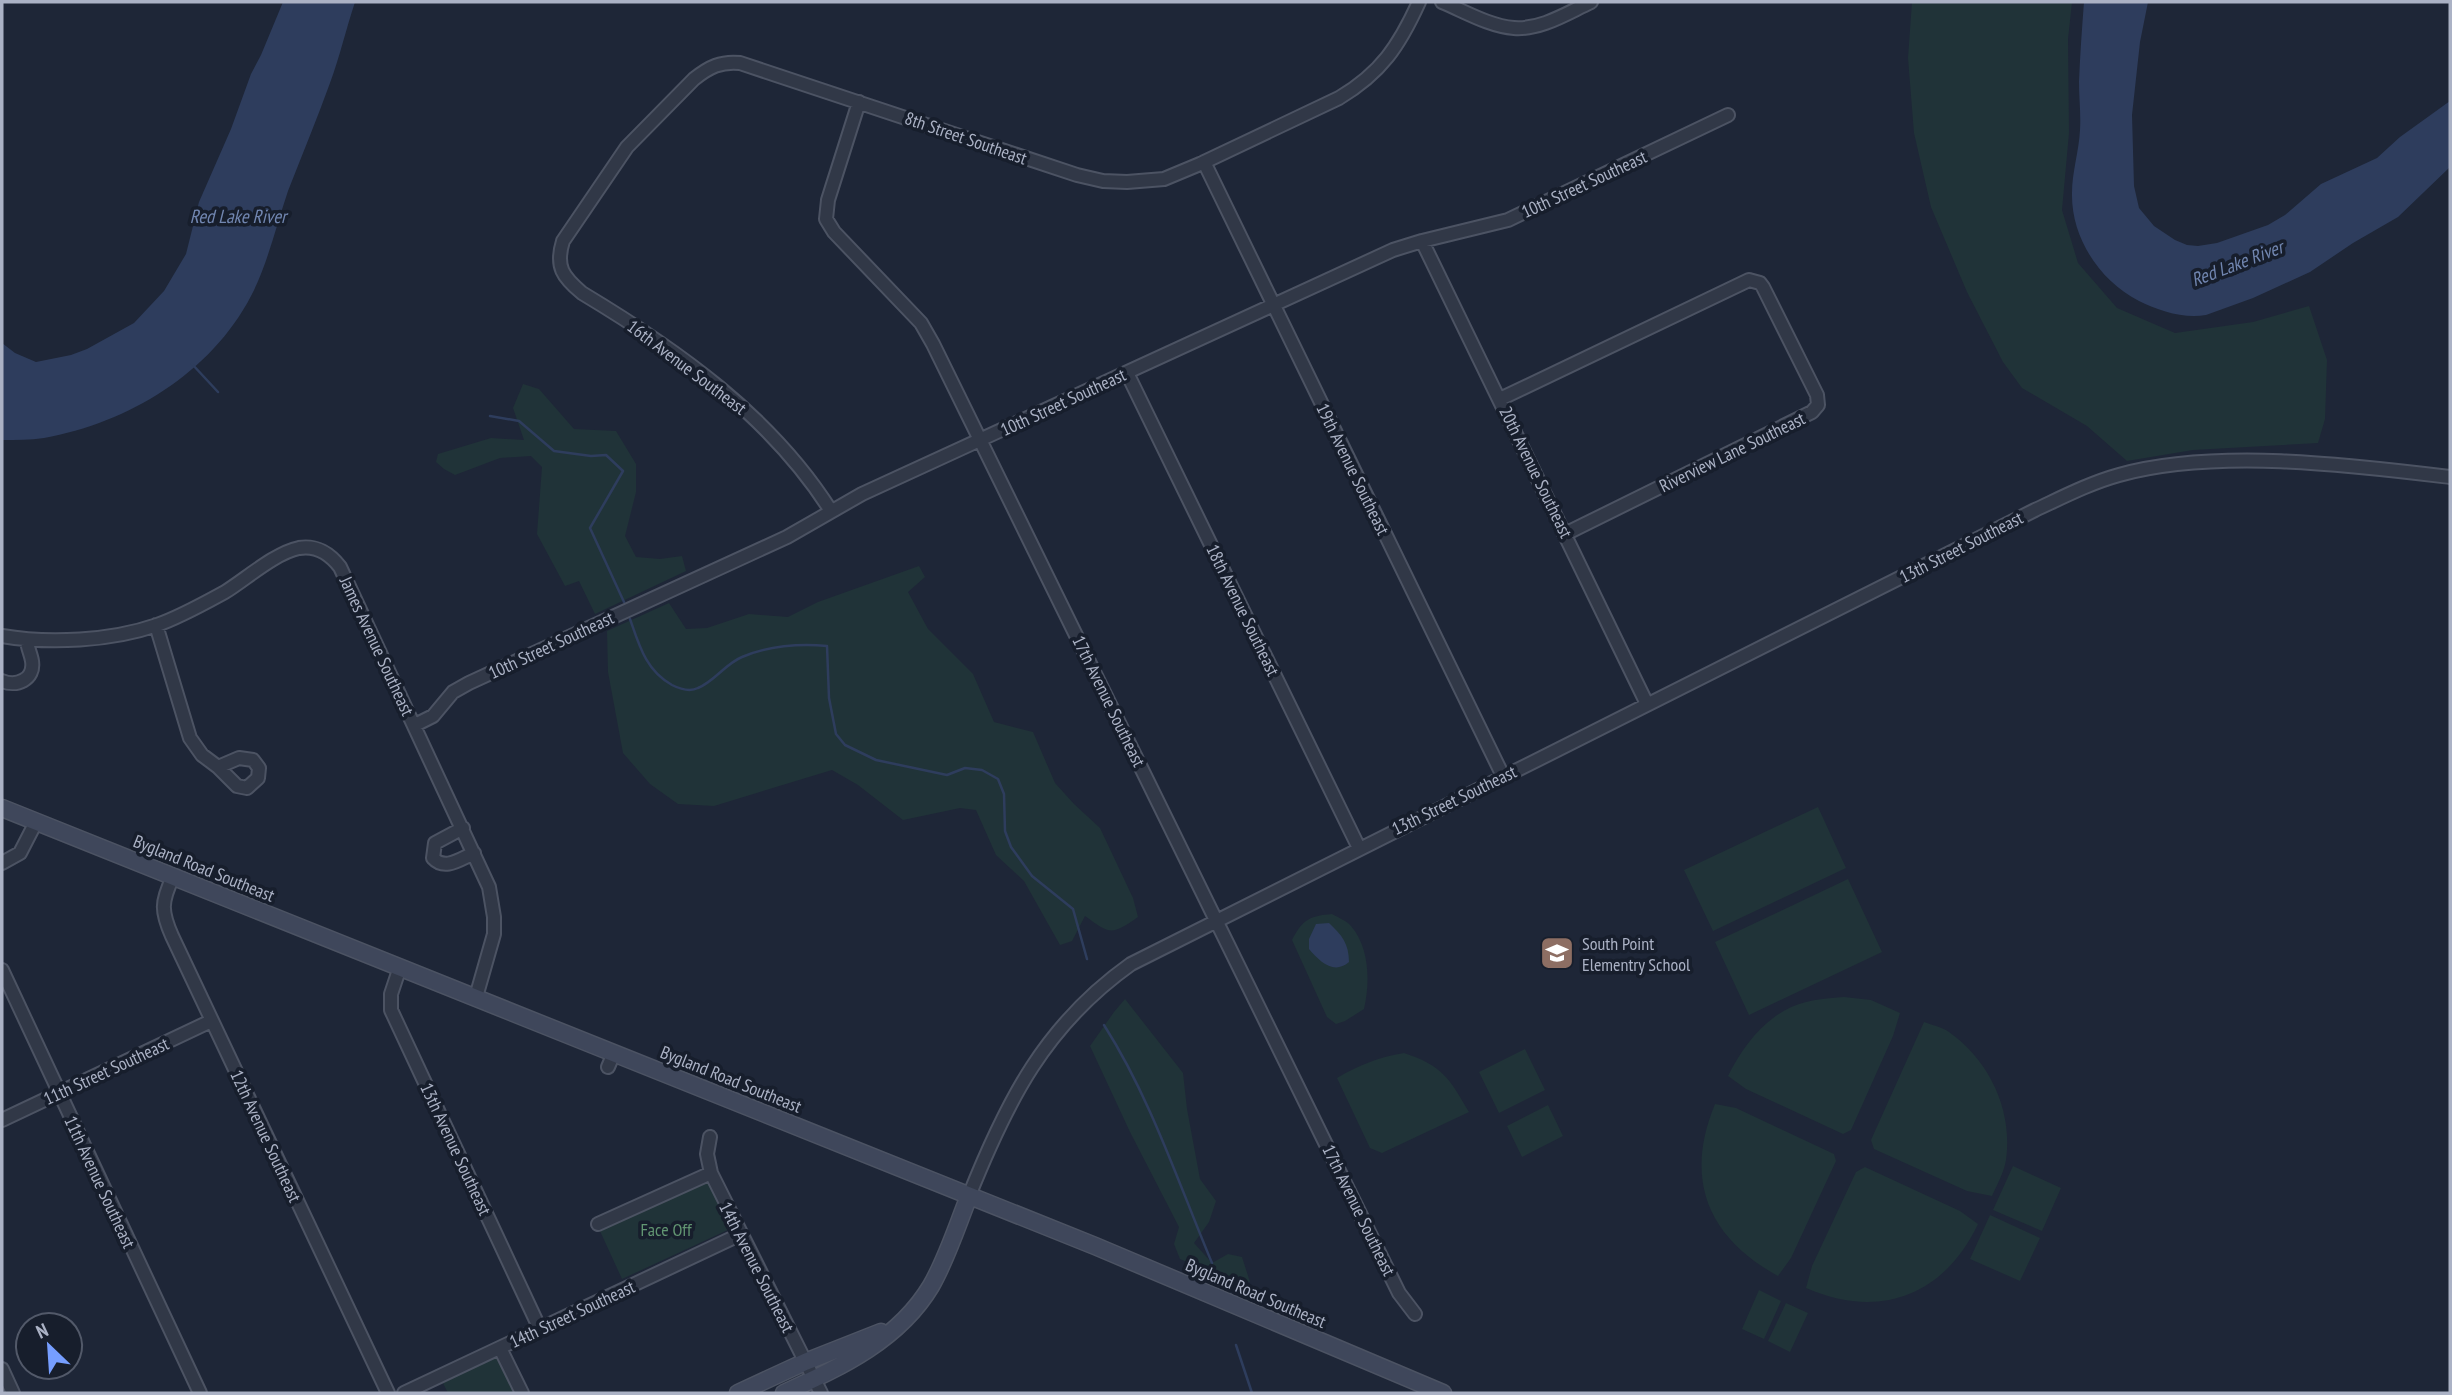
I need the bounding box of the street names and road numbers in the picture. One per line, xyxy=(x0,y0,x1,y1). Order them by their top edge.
street label: 8th Street Southeast xyxy=(902,106,1030,170)
street label: 10th Street Southeast xyxy=(1518,145,1650,223)
street label: 16th Avenue Southeast xyxy=(623,315,751,419)
street label: 10th Street Southeast xyxy=(997,363,1129,441)
street label: 19th Avenue Southeast xyxy=(1311,399,1395,539)
street label: 20th Avenue Southeast xyxy=(1494,402,1578,542)
street label: Riverview Lane Southeast xyxy=(1655,407,1809,497)
street label: 13th Street Southeast xyxy=(1895,506,2027,588)
street label: 18th Avenue Southeast xyxy=(1201,540,1285,680)
street label: James Avenue Southeast xyxy=(334,572,419,719)
street label: 10th Street Southeast xyxy=(485,606,617,684)
street label: 17th Avenue Southeast xyxy=(1067,631,1151,771)
street label: 13th Street Southeast xyxy=(1388,760,1520,840)
street label: Bygland Road Southeast xyxy=(130,829,278,907)
street label: 11th Street Southeast xyxy=(40,1032,172,1110)
street label: Bygland Road Southeast xyxy=(657,1040,805,1118)
street label: 12th Avenue Southeast xyxy=(225,1066,307,1206)
street label: 13th Avenue Southeast xyxy=(415,1079,497,1219)
street label: 11th Avenue Southeast xyxy=(59,1112,141,1252)
street label: 17th Avenue Southeast xyxy=(1317,1140,1401,1280)
street label: 14th Avenue Southeast xyxy=(714,1198,800,1336)
street label: Bygland Road Southeast xyxy=(1182,1253,1330,1333)
street label: 14th Street Southeast xyxy=(506,1275,638,1353)

